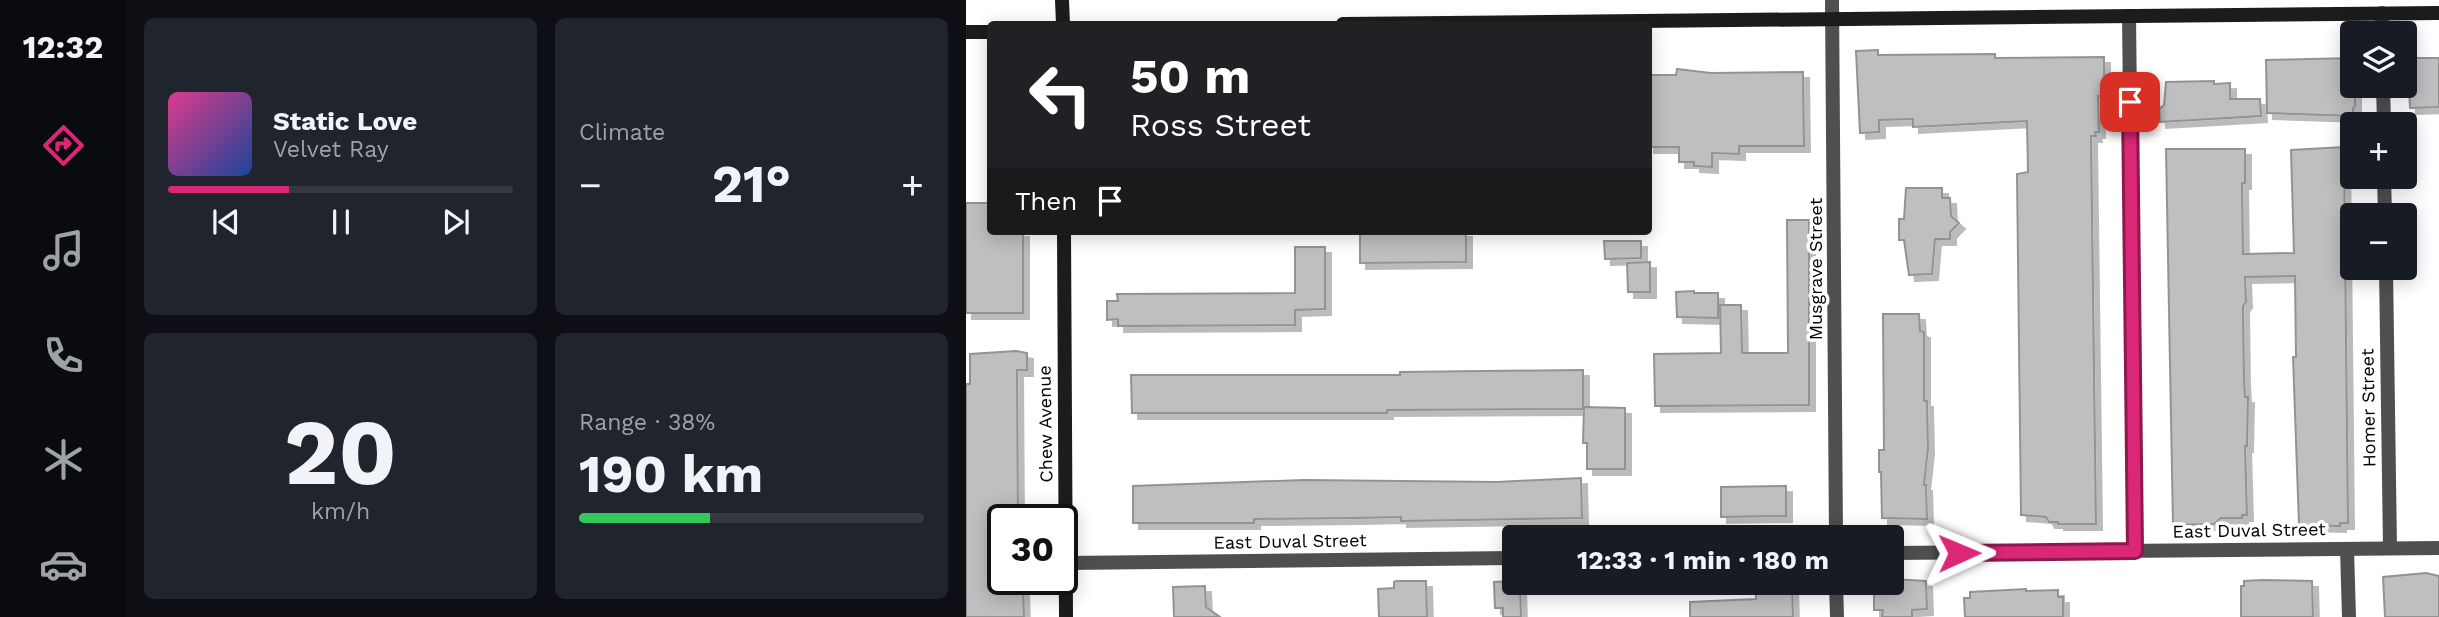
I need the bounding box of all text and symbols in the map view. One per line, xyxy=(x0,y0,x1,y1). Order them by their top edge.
map controls xyxy=(2340,21,2417,280)
button: layers xyxy=(2340,21,2417,98)
text: 12:32 xyxy=(23,28,103,66)
text: 50 m xyxy=(1130,47,1250,105)
icon: left xyxy=(1015,49,1106,140)
pin xyxy=(2100,72,2160,132)
icon: arrive xyxy=(2111,83,2149,121)
text: Static Love xyxy=(273,106,417,136)
text: Ross Street xyxy=(1130,106,1311,144)
button: + xyxy=(2340,112,2417,189)
text: Climate xyxy=(579,119,665,146)
icon: directions xyxy=(39,121,88,170)
text: Velvet Ray xyxy=(273,136,389,163)
text: 21° xyxy=(712,154,791,215)
text: − xyxy=(579,163,602,207)
text: + xyxy=(901,163,924,207)
icon: arrive xyxy=(1091,182,1129,220)
text: Then xyxy=(1015,186,1077,216)
street label: Musgrave Street xyxy=(1805,197,1826,340)
icon: previous xyxy=(207,203,245,241)
icon: pause xyxy=(322,203,360,241)
icon: next xyxy=(437,203,475,241)
button: − xyxy=(2340,203,2417,280)
icon: music xyxy=(39,226,88,275)
icon: phone xyxy=(39,331,88,380)
street label: Homer Street xyxy=(2356,348,2380,468)
street label: Chew Avenue xyxy=(1033,365,1057,483)
text: 20 xyxy=(284,399,397,506)
text: Range · 38% xyxy=(579,409,715,436)
icon: climate xyxy=(39,435,88,484)
text: 190 km xyxy=(579,444,763,505)
text: km/h xyxy=(311,498,370,525)
speed limit sign: 30 xyxy=(987,504,1078,595)
position arrow xyxy=(1922,516,1996,590)
street label: East Duval Street xyxy=(2172,518,2326,542)
street label: East Duval Street xyxy=(1213,529,1367,553)
icon: car xyxy=(39,540,88,589)
text: 12:33 · 1 min · 180 m xyxy=(1577,545,1829,575)

